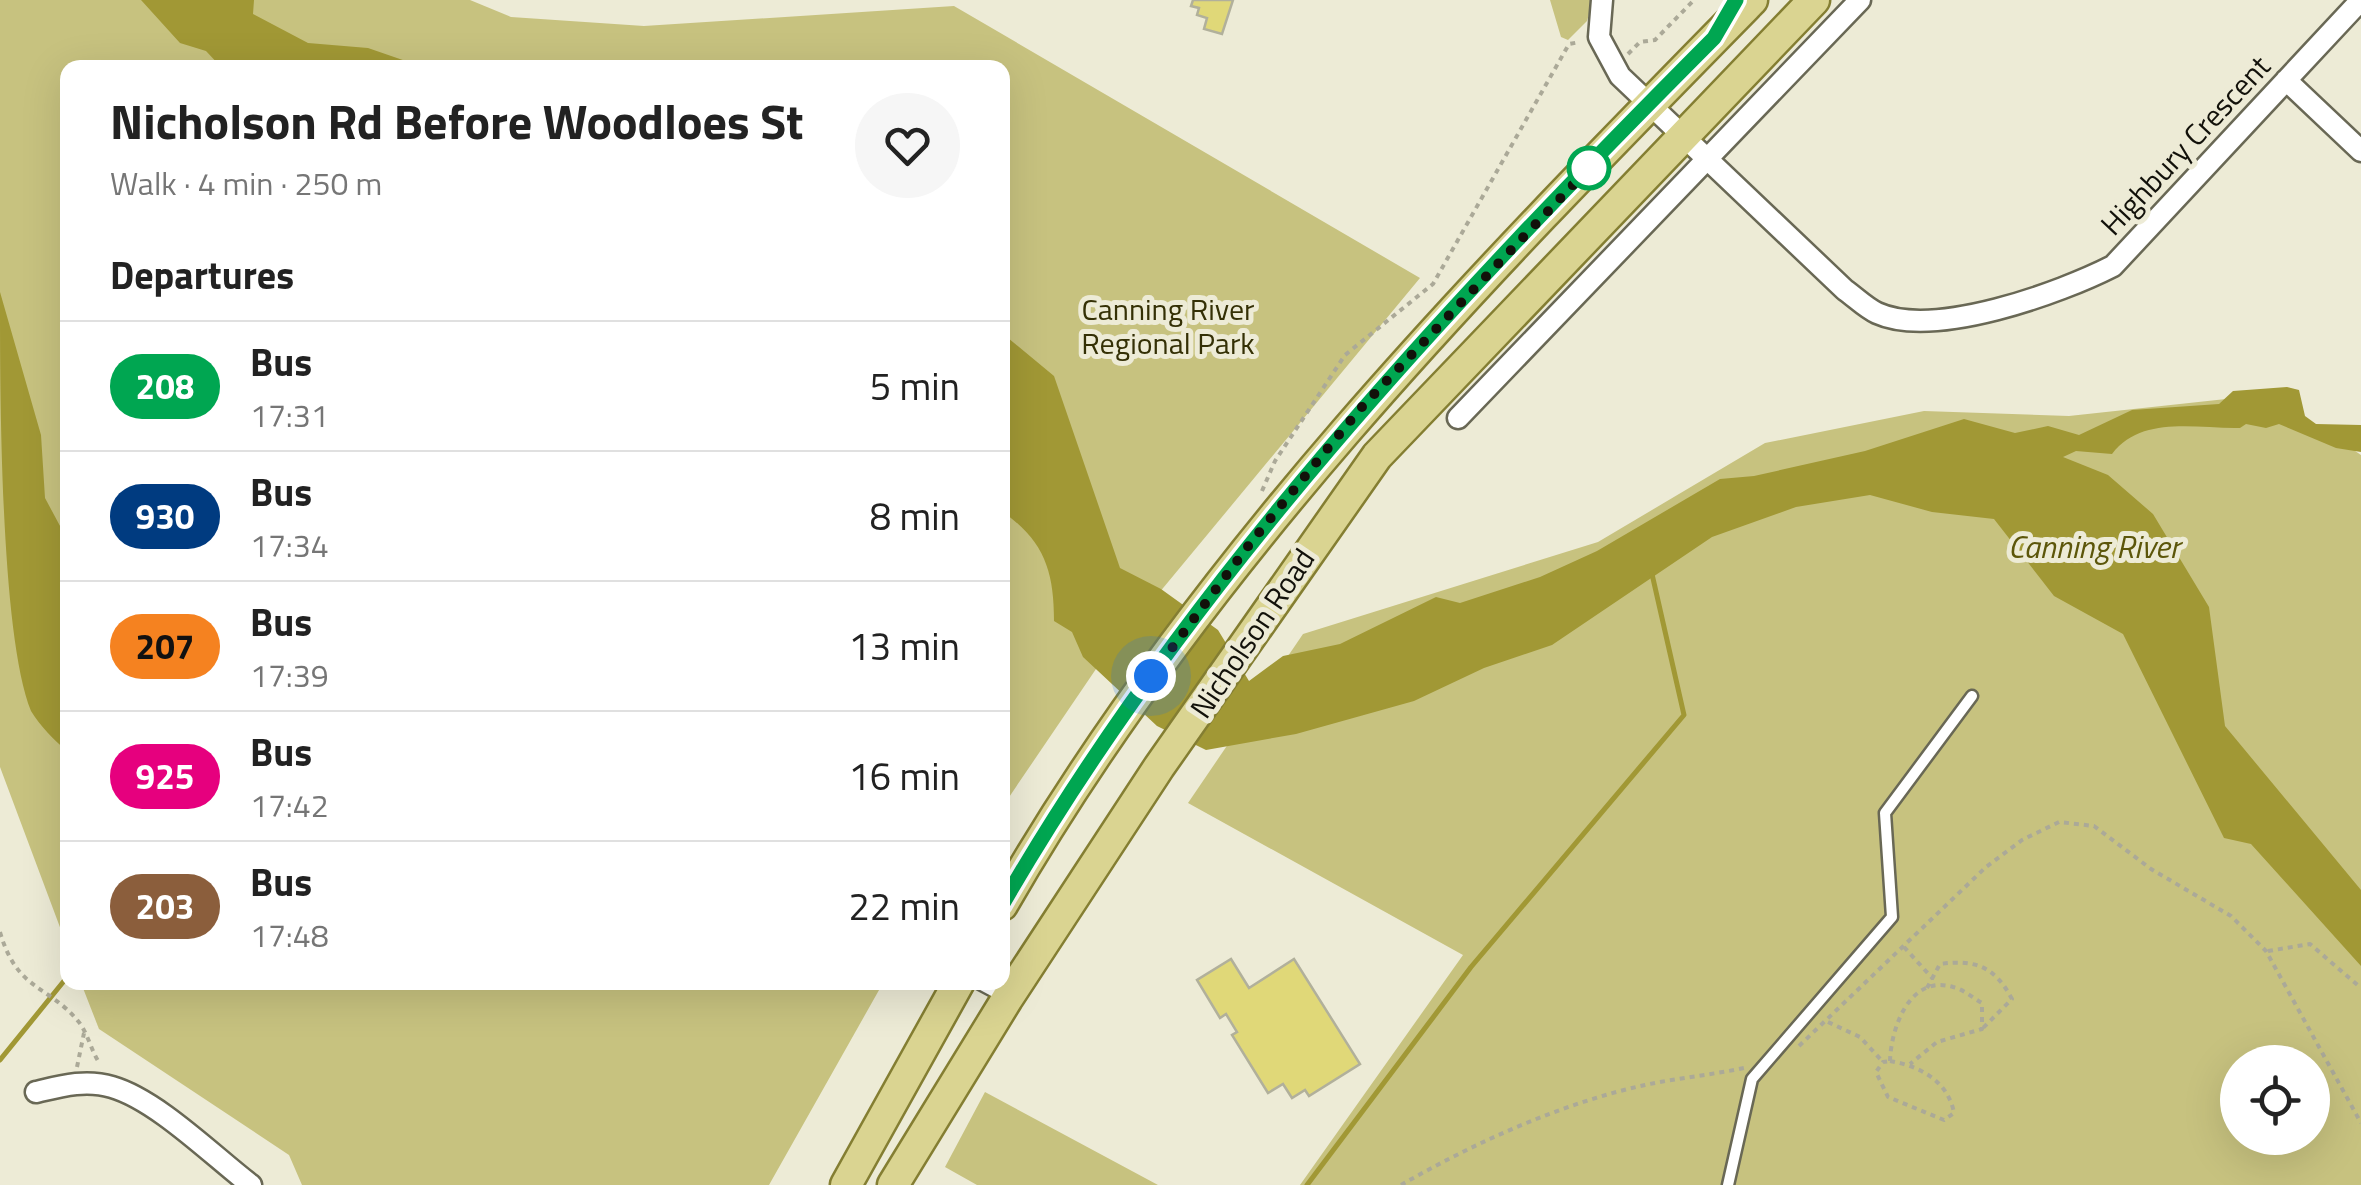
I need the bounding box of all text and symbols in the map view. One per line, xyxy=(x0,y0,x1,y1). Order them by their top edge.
street label: Highbury Crescent xyxy=(2089,44,2281,245)
text: Nicholson Rd Before Woodloes St xyxy=(110,85,804,158)
button: heart xyxy=(855,93,960,198)
unlabelled marker xyxy=(1568,147,1610,189)
text: Walk · 4 min · 250 m xyxy=(110,159,382,207)
text: Departures xyxy=(110,246,294,304)
park label: Canning River Regional Park xyxy=(1081,286,1255,366)
text: Bus xyxy=(250,333,312,391)
text: 5 min xyxy=(870,357,960,415)
text: 208 xyxy=(136,359,194,413)
text: 17:31 xyxy=(250,391,329,439)
text: Bus xyxy=(250,463,312,521)
text: 8 min xyxy=(870,487,960,545)
text: 930 xyxy=(136,489,194,543)
text: 17:34 xyxy=(250,521,329,569)
water label: Canning River xyxy=(2008,522,2184,570)
street label: Nicholson Road xyxy=(1178,539,1326,727)
text: Bus xyxy=(250,593,312,651)
text: 13 min xyxy=(849,617,960,675)
text: 207 xyxy=(136,619,194,673)
text: 17:39 xyxy=(250,651,329,699)
your location xyxy=(1126,651,1176,701)
text: Bus xyxy=(250,723,312,781)
text: 16 min xyxy=(849,747,960,805)
text: 925 xyxy=(136,749,194,803)
text: 17:42 xyxy=(250,781,329,829)
text: Bus xyxy=(250,853,312,911)
text: 22 min xyxy=(849,877,960,935)
text: 203 xyxy=(136,879,194,933)
text: 17:48 xyxy=(250,911,329,959)
map controls xyxy=(2220,1045,2330,1155)
button: locate xyxy=(2220,1045,2330,1155)

